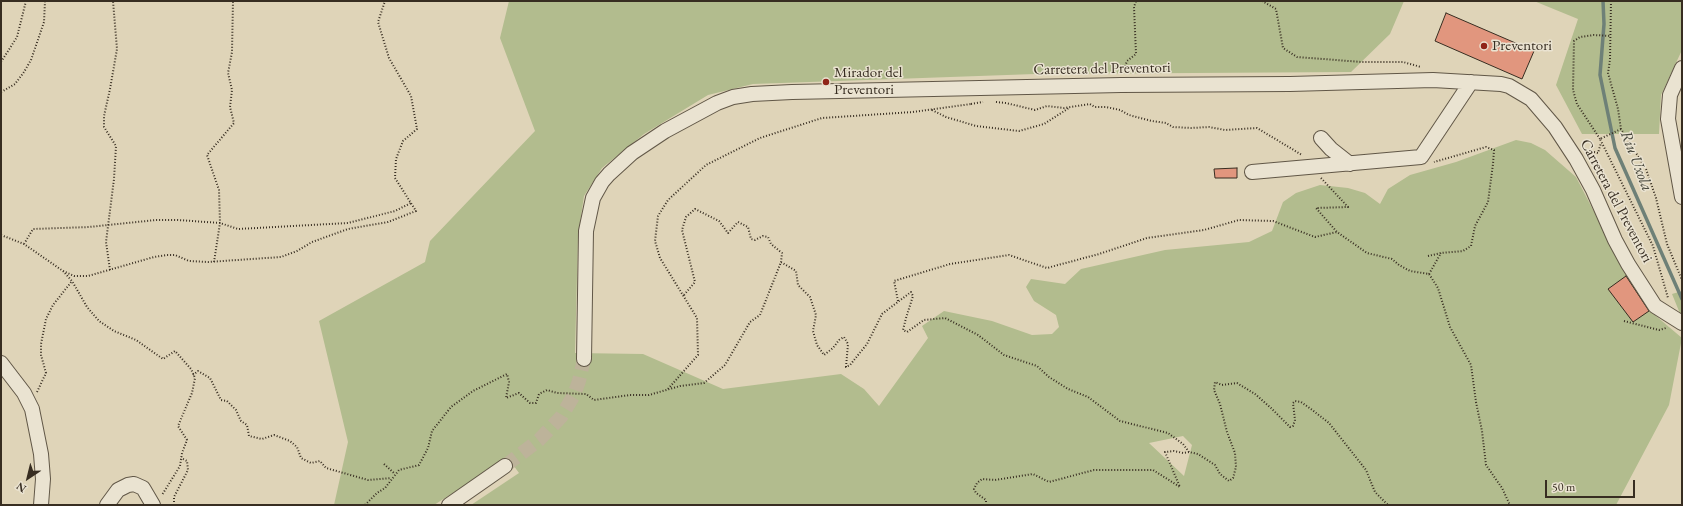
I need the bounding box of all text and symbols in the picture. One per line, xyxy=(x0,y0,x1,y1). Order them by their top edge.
place label: Preventori xyxy=(1492,37,1552,55)
marker: Preventori xyxy=(1479,41,1489,51)
street label: Carretera del Preventori xyxy=(1033,59,1171,79)
place label: Mirador del Preventori xyxy=(834,64,902,99)
marker: Mirador del Preventori xyxy=(821,77,831,87)
water label: Riu Uxola xyxy=(1616,128,1656,194)
street label: Carretera del Preventori xyxy=(1576,136,1656,266)
north arrow xyxy=(8,458,48,498)
scale bar xyxy=(1547,472,1637,498)
text: 50 m xyxy=(1552,479,1575,495)
text: N xyxy=(13,480,29,496)

